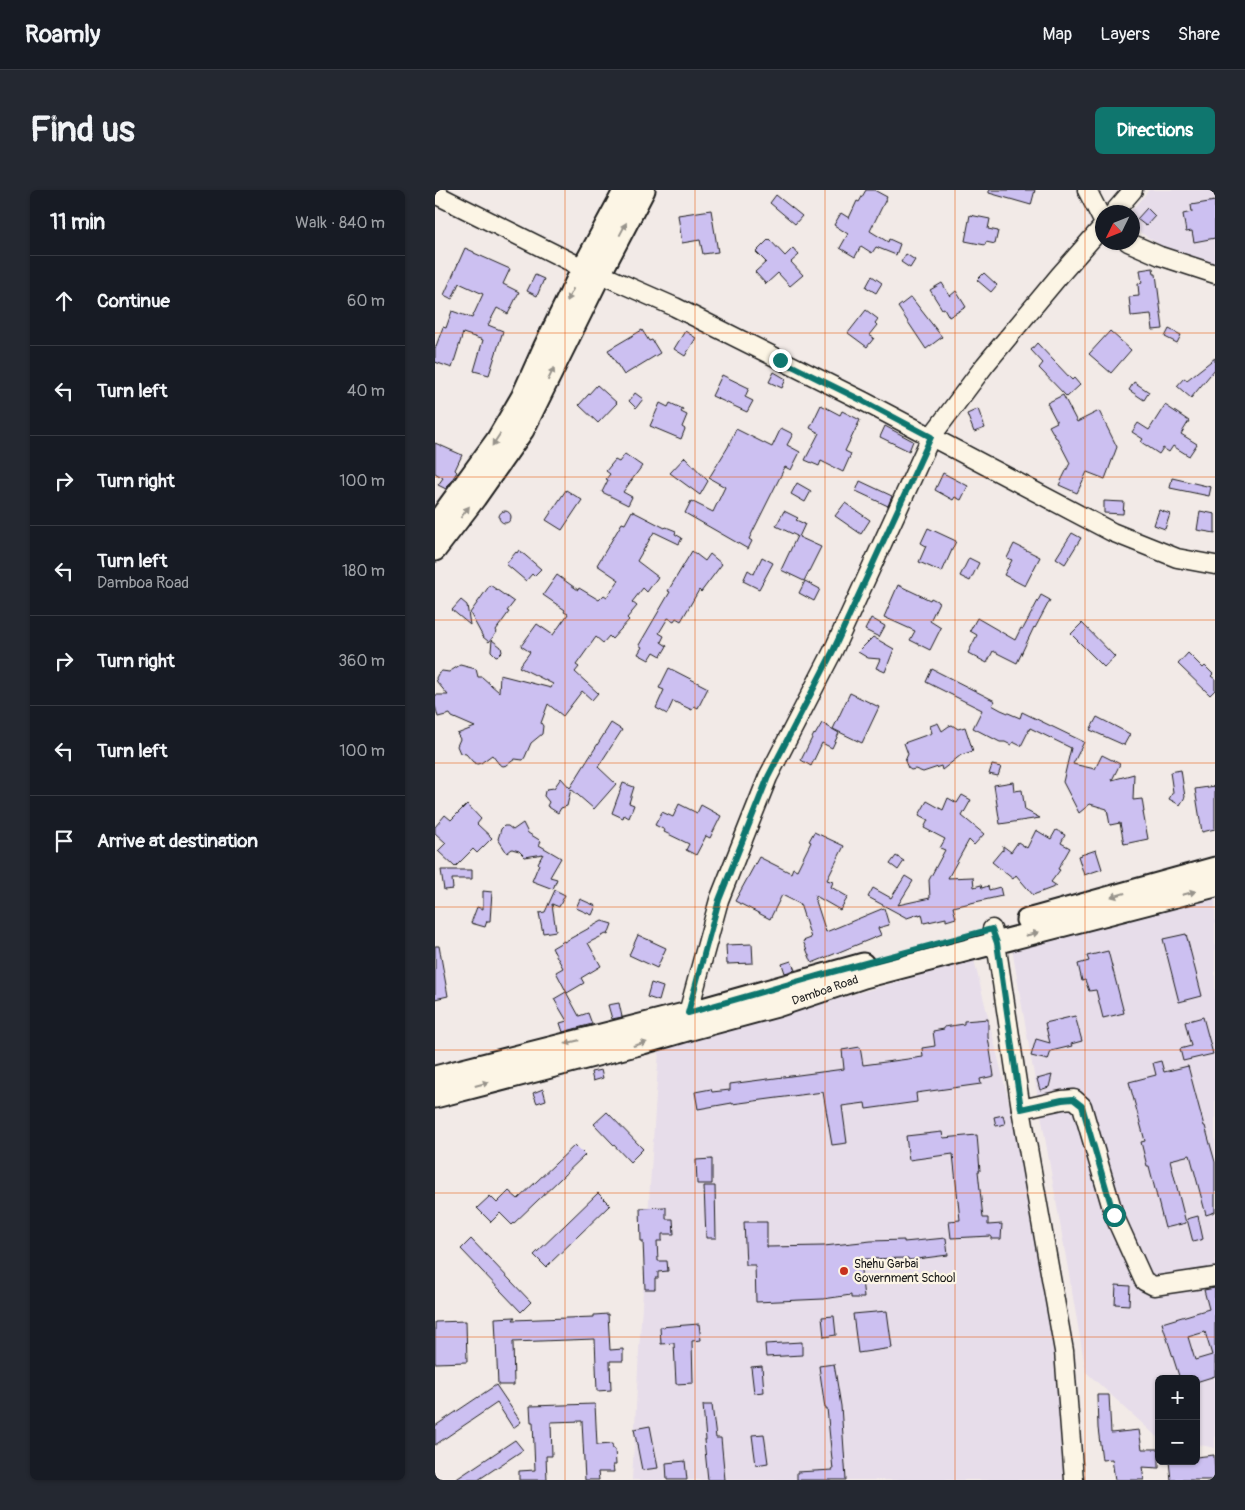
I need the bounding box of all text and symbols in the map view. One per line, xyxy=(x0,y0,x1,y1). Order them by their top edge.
text: Roamly xyxy=(25,20,100,49)
text: Map xyxy=(1043,23,1072,46)
text: Layers xyxy=(1100,23,1150,46)
text: Share xyxy=(1178,23,1220,46)
button: Directions xyxy=(1095,107,1215,154)
text: Find us xyxy=(30,108,135,152)
north arrow xyxy=(1095,205,1140,250)
text: 11 min xyxy=(50,209,105,236)
text: Walk · 840 m xyxy=(295,213,385,233)
one-way arrow xyxy=(619,222,627,236)
icon: ahead xyxy=(50,287,78,315)
one-way arrow xyxy=(566,288,574,302)
text: Continue xyxy=(97,289,170,313)
text: 60 m xyxy=(347,291,385,311)
route end xyxy=(769,349,792,372)
one-way arrow xyxy=(547,367,555,382)
icon: left xyxy=(50,377,78,405)
text: Turn left xyxy=(97,379,167,403)
text: 40 m xyxy=(347,381,385,401)
one-way arrow xyxy=(492,433,501,446)
icon: right xyxy=(50,467,78,495)
text: Turn right xyxy=(97,469,175,493)
text: 100 m xyxy=(339,471,385,491)
one-way arrow xyxy=(459,506,470,519)
text: Turn left xyxy=(97,549,167,573)
icon: left xyxy=(50,557,78,585)
text: 180 m xyxy=(342,561,385,581)
text: Damboa Road xyxy=(97,573,189,593)
icon: right xyxy=(50,647,78,675)
text: Turn right xyxy=(97,649,175,673)
text: 360 m xyxy=(338,651,385,671)
icon: left xyxy=(50,737,78,765)
text: Turn left xyxy=(97,739,167,763)
text: 100 m xyxy=(339,741,385,761)
icon: arrive xyxy=(50,827,78,855)
text: Arrive at destination xyxy=(97,829,258,853)
one-way arrow xyxy=(1181,888,1196,896)
one-way arrow xyxy=(1110,892,1125,900)
one-way arrow xyxy=(1024,930,1039,938)
street label: Damboa Road xyxy=(790,972,860,1009)
one-way arrow xyxy=(565,1039,580,1047)
one-way arrow xyxy=(632,1040,647,1048)
one-way arrow xyxy=(475,1080,490,1088)
route start xyxy=(1103,1204,1126,1227)
place label: Shehu Garbai Government School xyxy=(854,1257,956,1286)
marker: Shehu Garbai Government School xyxy=(838,1265,850,1277)
map controls xyxy=(1155,1375,1200,1465)
button: + xyxy=(1155,1375,1200,1420)
button: − xyxy=(1155,1420,1200,1465)

